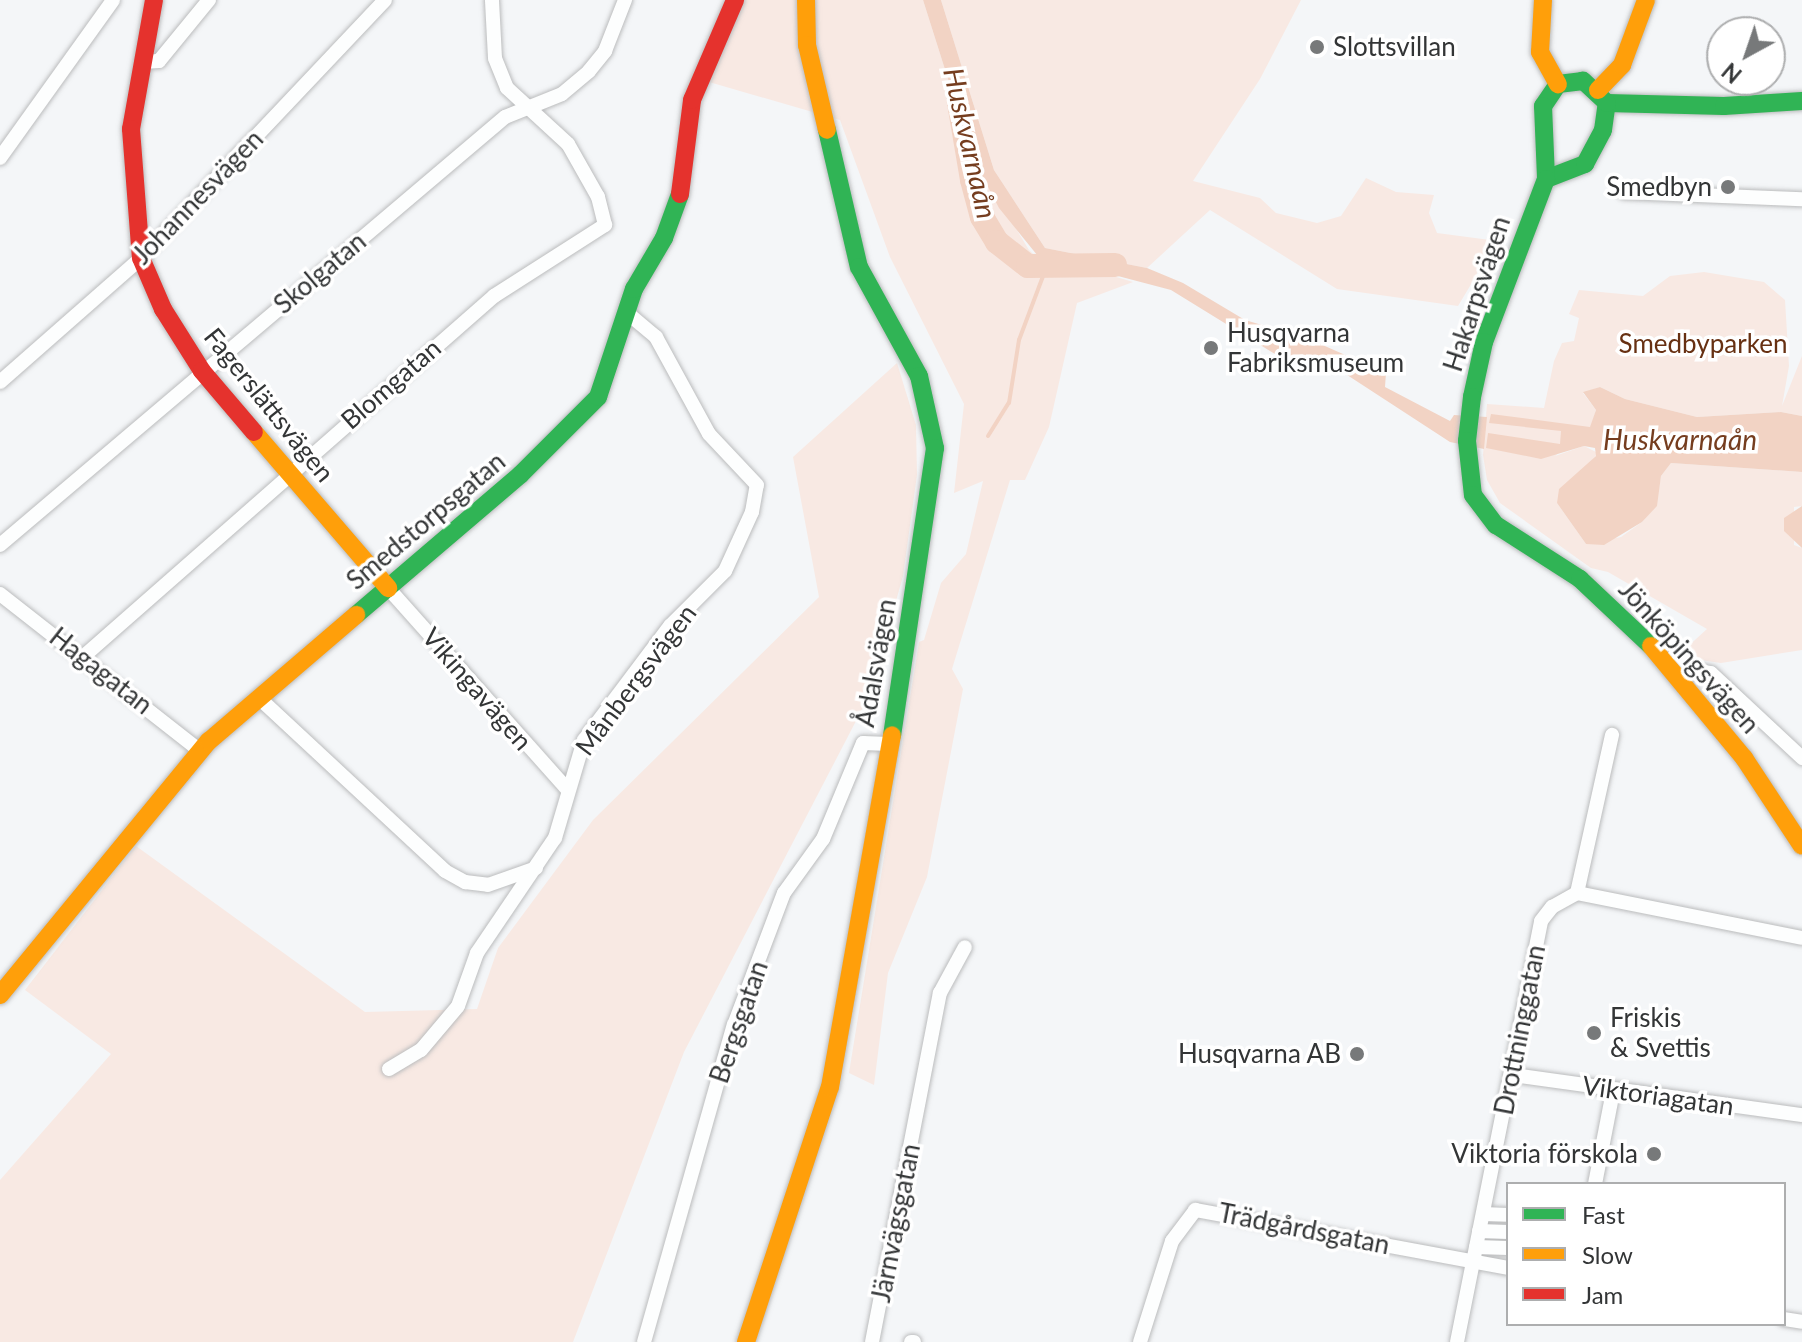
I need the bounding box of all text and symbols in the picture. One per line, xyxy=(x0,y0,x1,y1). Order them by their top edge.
north arrow xyxy=(1706,16,1786,96)
place label: Slottsvillan xyxy=(1333,31,1456,63)
marker: Slottsvillan xyxy=(1308,38,1326,56)
text: N xyxy=(1716,57,1747,89)
water label: Huskvarnaån xyxy=(937,64,1005,222)
street label: Johannesvägen xyxy=(126,124,270,270)
place label: Smedbyn xyxy=(1606,171,1712,203)
marker: Smedbyn xyxy=(1719,178,1737,196)
street label: Hakarpsvägen xyxy=(1437,213,1517,375)
street label: Skolgatan xyxy=(268,226,372,320)
place label: Husqvarna Fabriksmuseum xyxy=(1227,317,1404,378)
street label: Fagerslättsvägen xyxy=(197,322,341,488)
park label: Smedbyparken xyxy=(1619,328,1787,360)
street label: Blomgatan xyxy=(335,332,447,436)
marker: Husqvarna Fabriksmuseum xyxy=(1202,339,1220,357)
water label: Huskvarnaån xyxy=(1603,422,1757,456)
street label: Smedstorpsgatan xyxy=(341,446,511,596)
street label: Jönköpingsvägen xyxy=(1612,574,1766,740)
street label: Ådalsvägen xyxy=(849,596,903,730)
street label: Månbergsvägen xyxy=(569,598,703,762)
street label: Hagagatan xyxy=(43,621,159,721)
street label: Vikingavägen xyxy=(416,622,538,756)
street label: Drottninggatan xyxy=(1488,942,1552,1118)
street label: Bergsgatan xyxy=(704,957,774,1087)
place label: Friskis & Svettis xyxy=(1610,1002,1711,1064)
marker: Friskis & Svettis xyxy=(1585,1024,1603,1042)
place label: Husqvarna AB xyxy=(1177,1038,1341,1070)
marker: Husqvarna AB xyxy=(1348,1045,1366,1063)
street label: Viktoriagatan xyxy=(1580,1070,1736,1122)
place label: Viktoria förskola xyxy=(1451,1138,1638,1170)
street label: Järnvägsgatan xyxy=(865,1141,927,1305)
marker: Viktoria förskola xyxy=(1645,1145,1663,1163)
legend xyxy=(1506,1182,1786,1326)
street label: Trädgårdsgatan xyxy=(1216,1197,1392,1261)
text: Fast xyxy=(1582,1200,1625,1229)
text: Slow xyxy=(1582,1240,1633,1269)
text: Jam xyxy=(1582,1280,1623,1309)

